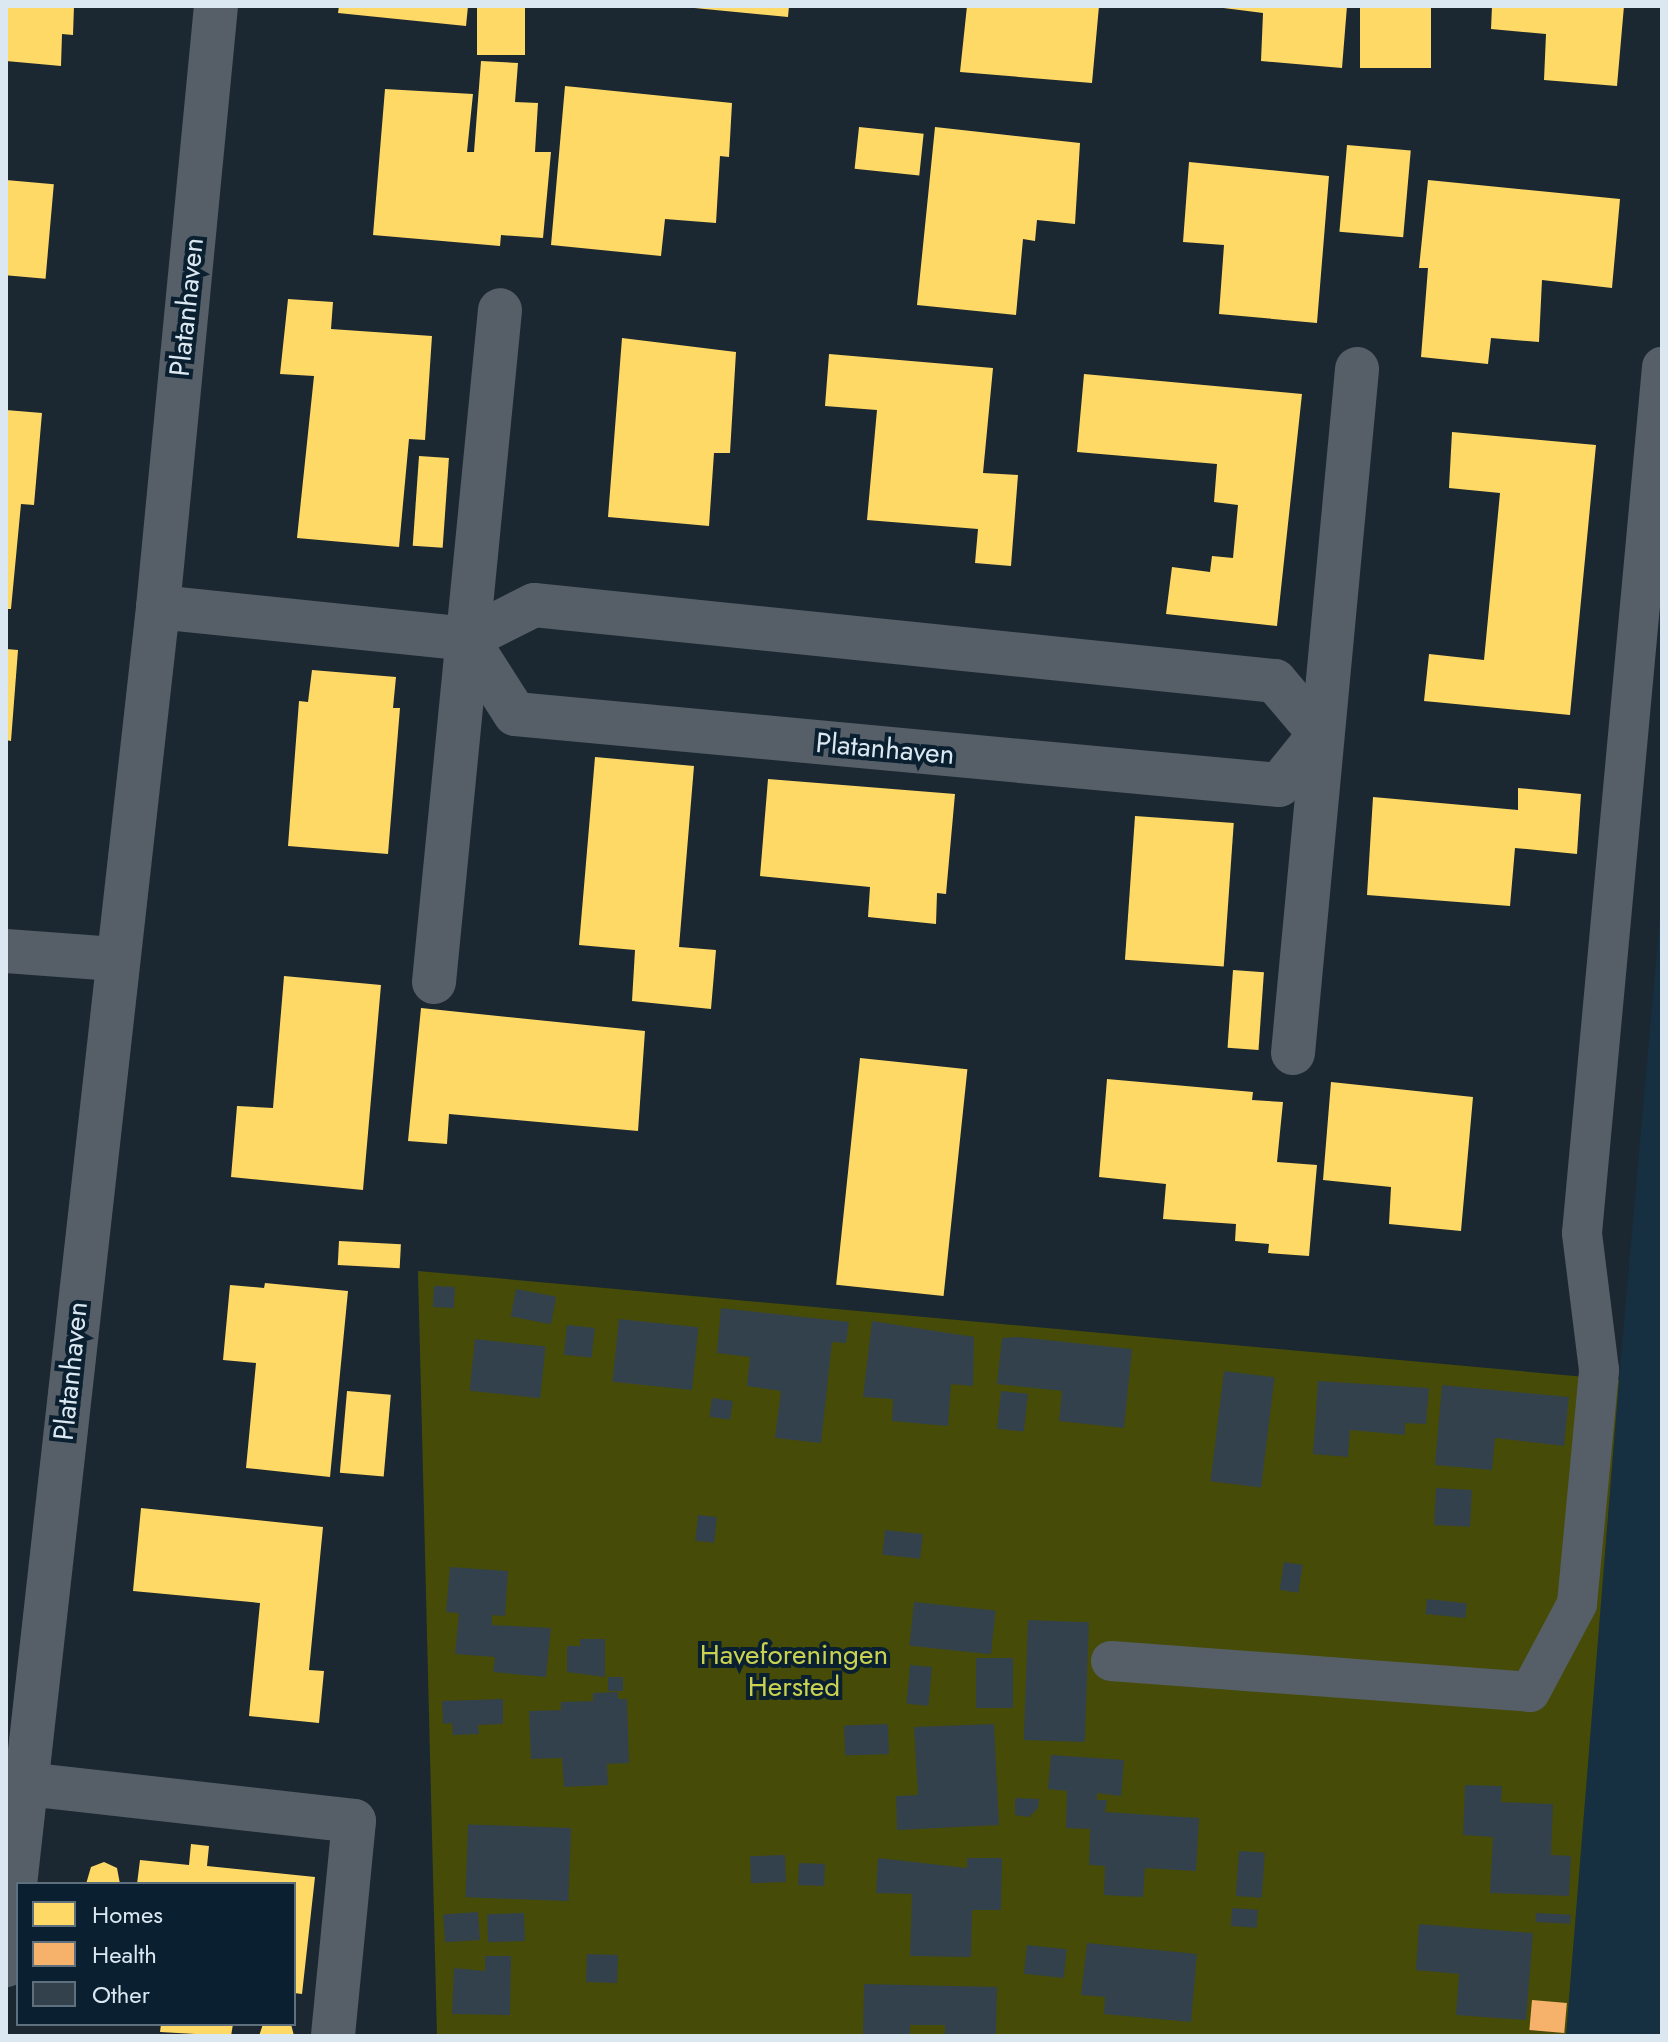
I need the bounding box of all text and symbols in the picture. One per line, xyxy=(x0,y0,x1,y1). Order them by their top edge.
street label: Platanhaven xyxy=(163,236,211,378)
street label: Platanhaven xyxy=(814,726,956,772)
street label: Platanhaven xyxy=(47,1300,95,1442)
park label: Haveforeningen Hersted xyxy=(700,1638,888,1704)
legend xyxy=(16,1882,296,2026)
text: Homes xyxy=(92,1897,163,1932)
text: Health xyxy=(92,1937,157,1972)
text: Other xyxy=(92,1977,150,2012)

